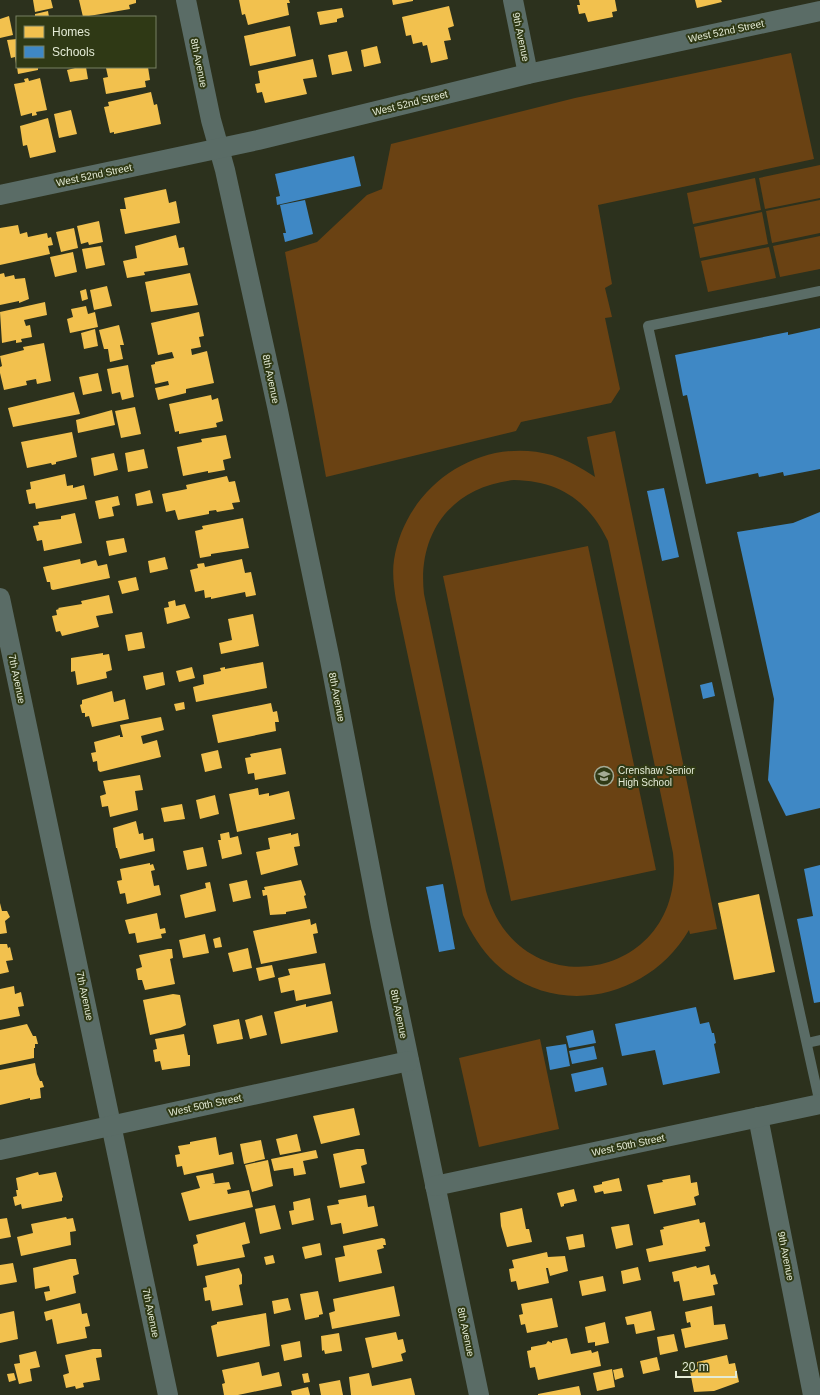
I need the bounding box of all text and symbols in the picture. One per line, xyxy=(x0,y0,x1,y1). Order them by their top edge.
street label: 9th Avenue xyxy=(510,11,532,63)
legend xyxy=(16,16,156,68)
street label: West 52nd Street xyxy=(687,18,765,44)
text: Homes xyxy=(52,25,90,39)
street label: 8th Avenue xyxy=(188,37,210,89)
text: Schools xyxy=(52,45,95,59)
street label: West 52nd Street xyxy=(371,88,449,118)
street label: West 52nd Street xyxy=(55,162,133,188)
street label: 8th Avenue xyxy=(260,353,282,405)
street label: 7th Avenue xyxy=(6,653,28,705)
street label: 8th Avenue xyxy=(327,671,347,723)
school or university icon: Crenshaw Senior High School xyxy=(593,765,615,787)
place label: Crenshaw Senior High School xyxy=(618,765,695,788)
street label: 7th Avenue xyxy=(74,970,96,1022)
street label: 8th Avenue xyxy=(388,988,410,1040)
street label: West 50th Street xyxy=(168,1092,243,1118)
street label: West 50th Street xyxy=(591,1132,666,1158)
street label: 9th Avenue xyxy=(776,1230,796,1282)
street label: 7th Avenue xyxy=(140,1287,162,1339)
street label: 8th Avenue xyxy=(455,1306,477,1358)
scale bar xyxy=(676,1353,736,1379)
text: 20 m xyxy=(682,1360,709,1374)

